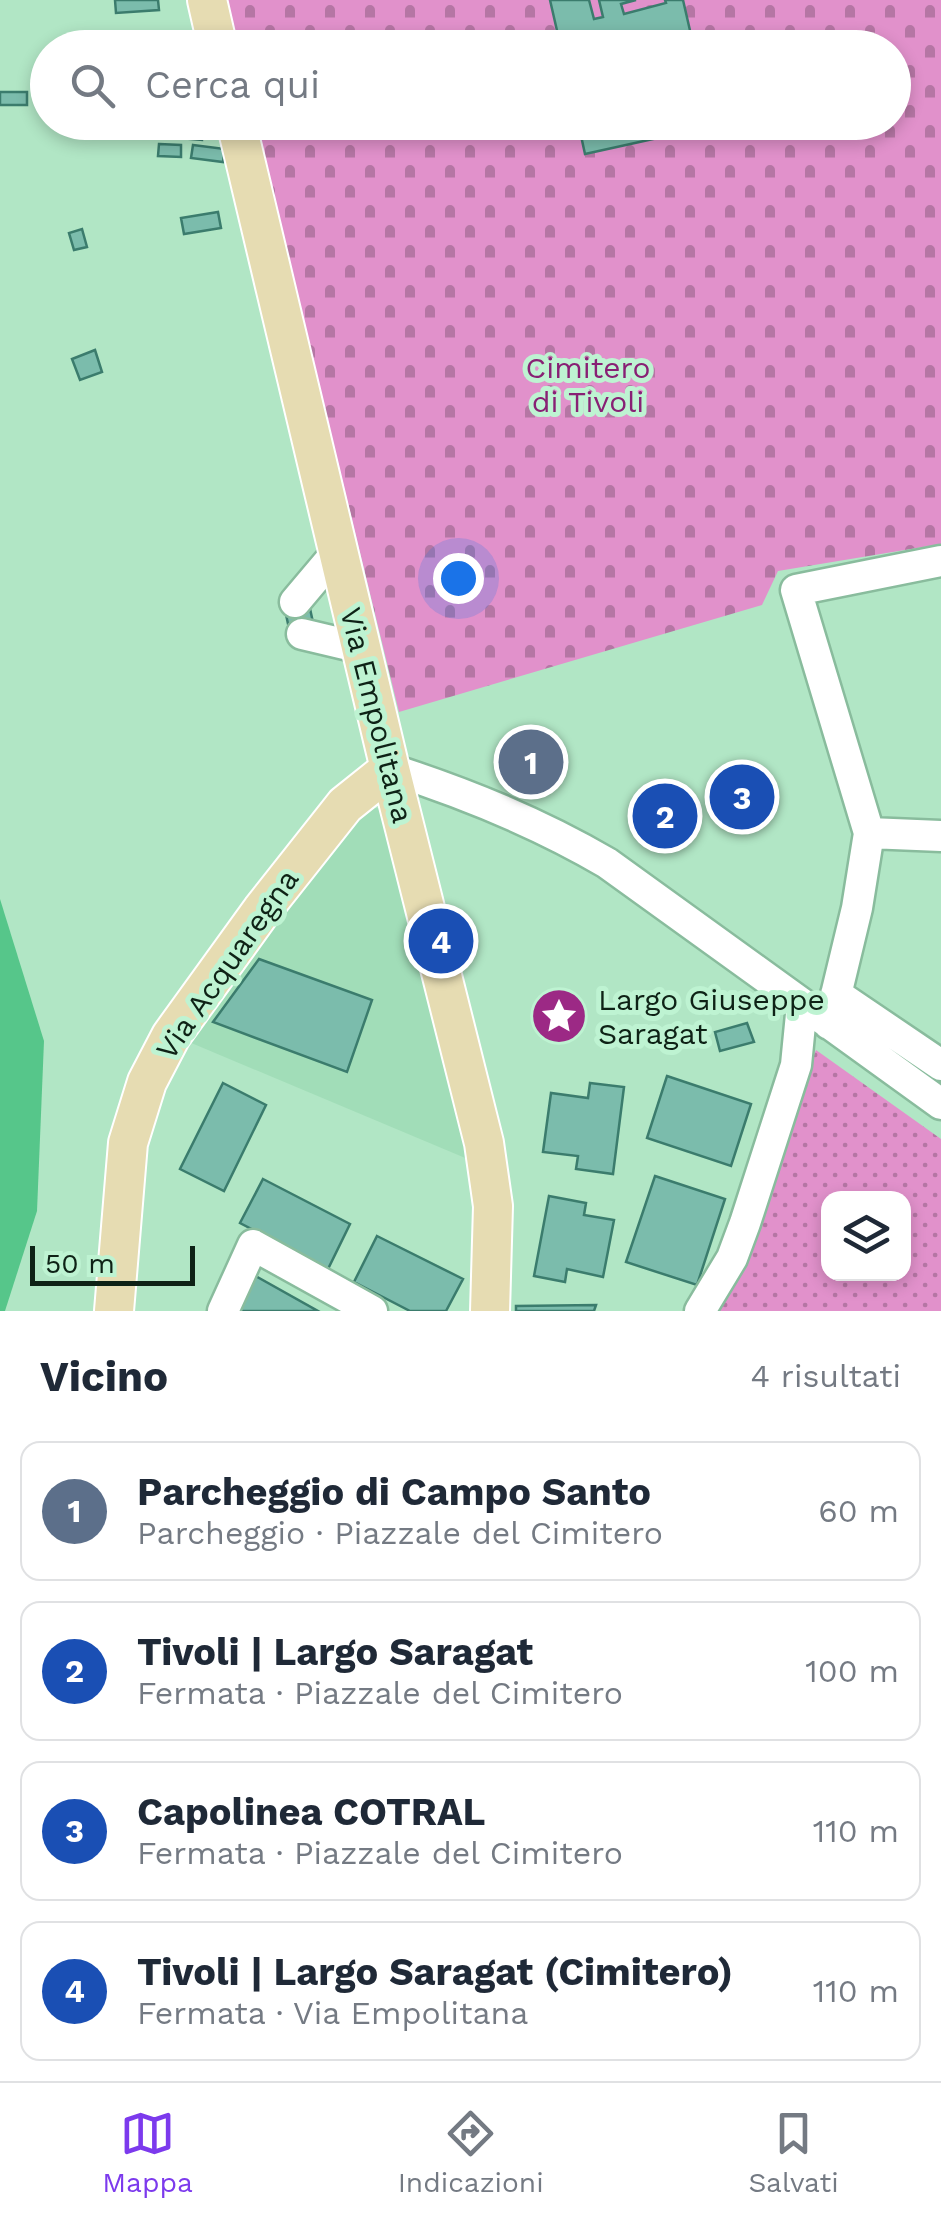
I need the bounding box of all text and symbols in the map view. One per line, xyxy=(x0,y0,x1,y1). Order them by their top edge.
search box xyxy=(30,30,911,140)
icon: search xyxy=(65,58,120,113)
text: Cerca qui xyxy=(145,63,320,107)
park label: Cimitero di Tivoli xyxy=(526,350,650,419)
your location xyxy=(433,553,484,604)
street label: Via Empolitana xyxy=(333,604,421,826)
pin: 1 xyxy=(498,724,564,800)
pin: 3 xyxy=(710,760,774,834)
pin: 2 xyxy=(632,778,698,854)
street label: Via Acquaregna xyxy=(148,862,306,1066)
pin: 4 xyxy=(408,904,474,978)
place label: Largo Giuseppe Saragat xyxy=(598,982,825,1051)
place icon: Largo Giuseppe Saragat xyxy=(529,986,589,1046)
map controls xyxy=(821,1191,911,1281)
button: layers xyxy=(821,1191,911,1281)
scale bar xyxy=(30,1241,195,1286)
text: 50 m xyxy=(45,1247,115,1280)
text: Vicino xyxy=(40,1352,168,1401)
text: 4 risultati xyxy=(750,1357,901,1395)
text: Parcheggio di Campo Santo xyxy=(137,1470,651,1514)
text: 1 xyxy=(68,1492,81,1530)
text: 60 m xyxy=(818,1492,899,1530)
text: Parcheggio · Piazzale del Cimitero xyxy=(137,1514,663,1552)
text: Tivoli | Largo Saragat xyxy=(137,1630,533,1674)
text: 2 xyxy=(65,1652,84,1690)
text: 100 m xyxy=(805,1652,899,1690)
text: Fermata · Piazzale del Cimitero xyxy=(137,1674,623,1712)
text: Capolinea COTRAL xyxy=(137,1790,486,1834)
text: 3 xyxy=(65,1812,84,1850)
text: 110 m xyxy=(813,1812,899,1850)
text: Fermata · Piazzale del Cimitero xyxy=(137,1834,623,1872)
text: Tivoli | Largo Saragat (Cimitero) xyxy=(137,1950,733,1994)
text: 4 xyxy=(64,1972,85,2010)
text: 110 m xyxy=(813,1972,899,2010)
text: Fermata · Via Empolitana xyxy=(137,1994,528,2032)
tab: Mappa xyxy=(102,2106,193,2199)
tab: Indicazioni xyxy=(398,2106,544,2199)
tab: Salvati xyxy=(748,2106,839,2199)

